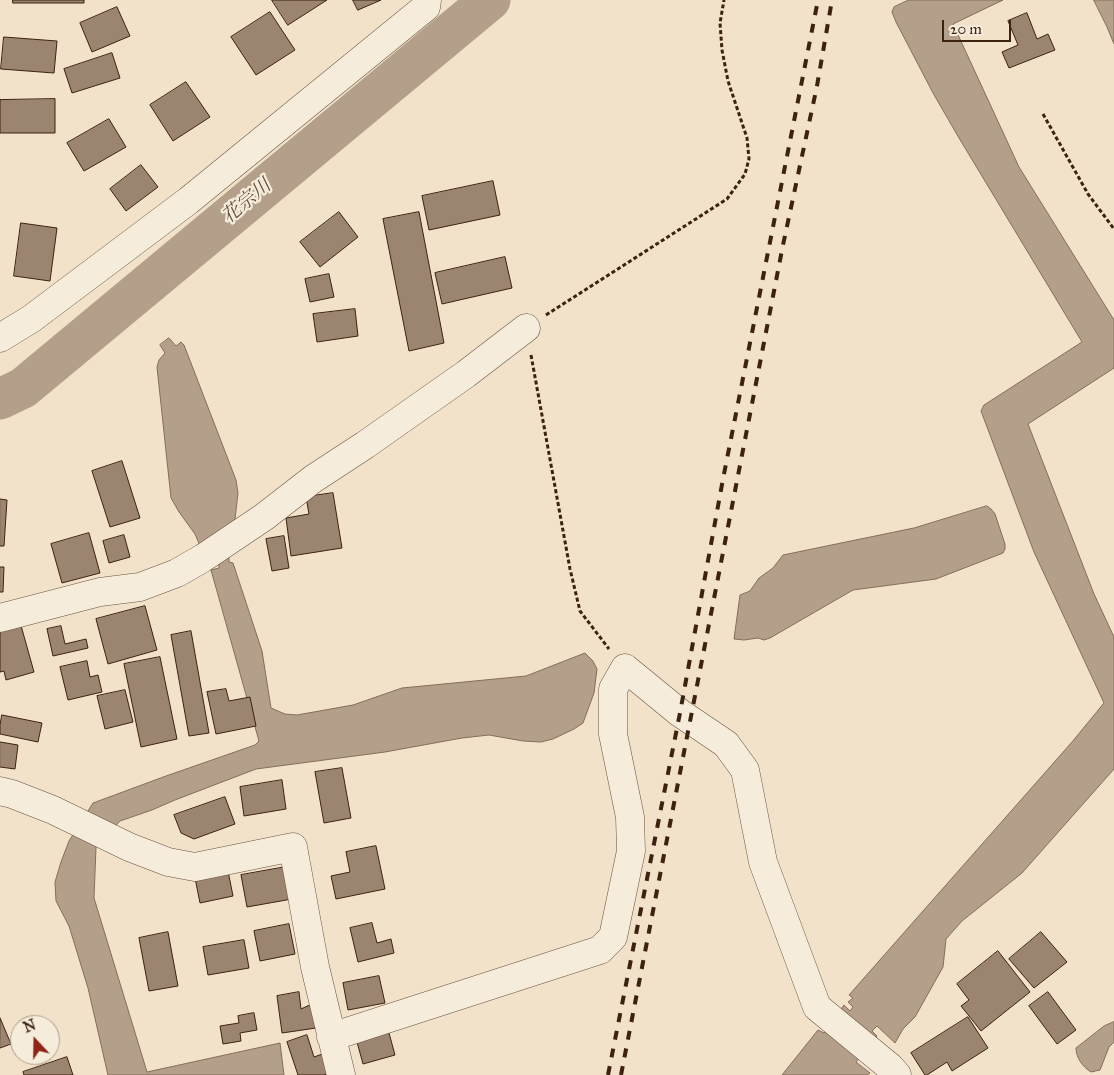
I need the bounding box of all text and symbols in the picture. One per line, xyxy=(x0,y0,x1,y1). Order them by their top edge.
scale bar xyxy=(944,10,1013,42)
text: 20 m xyxy=(950,20,982,38)
water label: 花宗川 xyxy=(218,175,276,229)
north arrow xyxy=(10,1015,60,1065)
text: N xyxy=(21,1016,38,1037)

